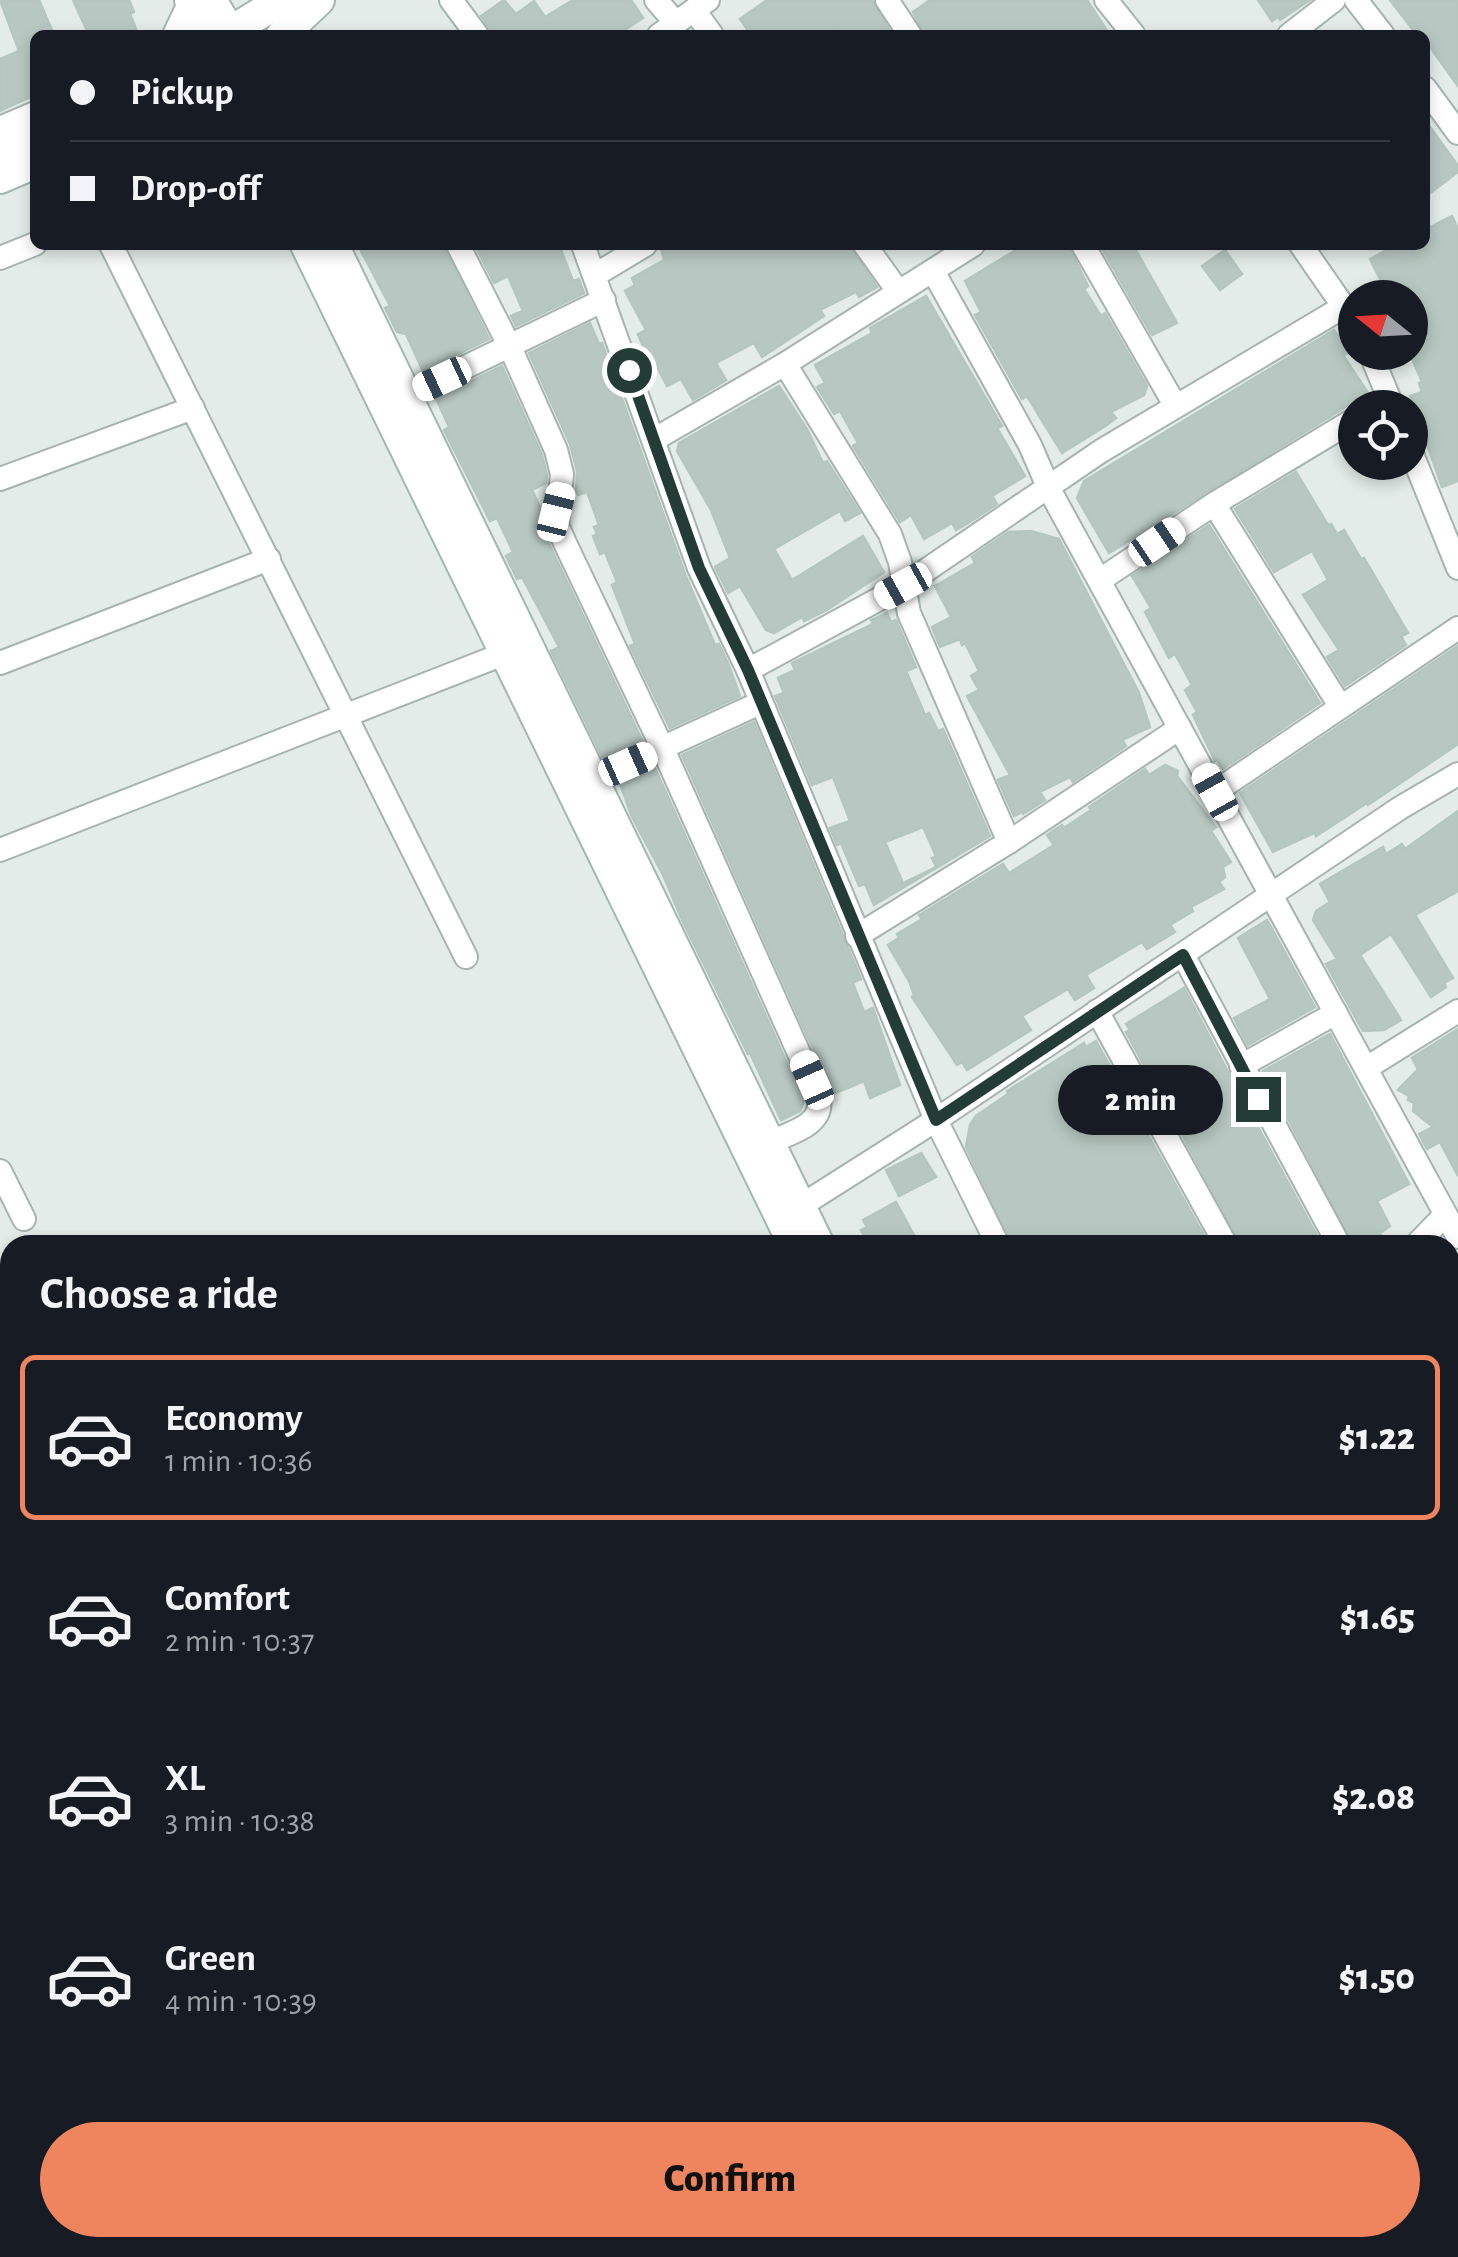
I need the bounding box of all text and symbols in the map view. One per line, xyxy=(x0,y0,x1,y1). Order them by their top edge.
text: Pickup xyxy=(130,74,234,112)
text: Drop-off xyxy=(130,170,261,208)
north arrow xyxy=(1338,280,1428,370)
map controls xyxy=(1338,280,1428,480)
route start xyxy=(607,348,652,393)
car xyxy=(408,353,476,405)
button: locate xyxy=(1338,390,1428,480)
car xyxy=(534,479,578,545)
car xyxy=(1124,513,1190,571)
car xyxy=(869,558,937,614)
car xyxy=(594,738,662,790)
car xyxy=(1187,758,1243,826)
car xyxy=(786,1046,838,1114)
callout: 2 min xyxy=(1058,1064,1223,1134)
route end xyxy=(1236,1077,1281,1122)
text: 2 min xyxy=(1105,1084,1176,1116)
text: Choose a ride xyxy=(40,1272,278,1317)
icon: car xyxy=(45,1393,135,1483)
text: Economy xyxy=(165,1400,303,1438)
text: $1.22 xyxy=(1339,1419,1415,1457)
text: 1 min · 10:36 xyxy=(165,1445,313,1477)
icon: car xyxy=(45,1573,135,1663)
text: Comfort xyxy=(165,1580,290,1618)
text: $1.65 xyxy=(1340,1599,1415,1637)
text: 2 min · 10:37 xyxy=(165,1625,314,1657)
icon: car xyxy=(45,1753,135,1843)
text: XL xyxy=(165,1760,205,1798)
text: $2.08 xyxy=(1332,1779,1415,1817)
text: 3 min · 10:38 xyxy=(165,1805,315,1837)
icon: car xyxy=(45,1933,135,2023)
text: Green xyxy=(165,1940,256,1978)
text: $1.50 xyxy=(1339,1959,1415,1997)
text: 4 min · 10:39 xyxy=(165,1985,317,2017)
button: Confirm xyxy=(40,2122,1420,2237)

